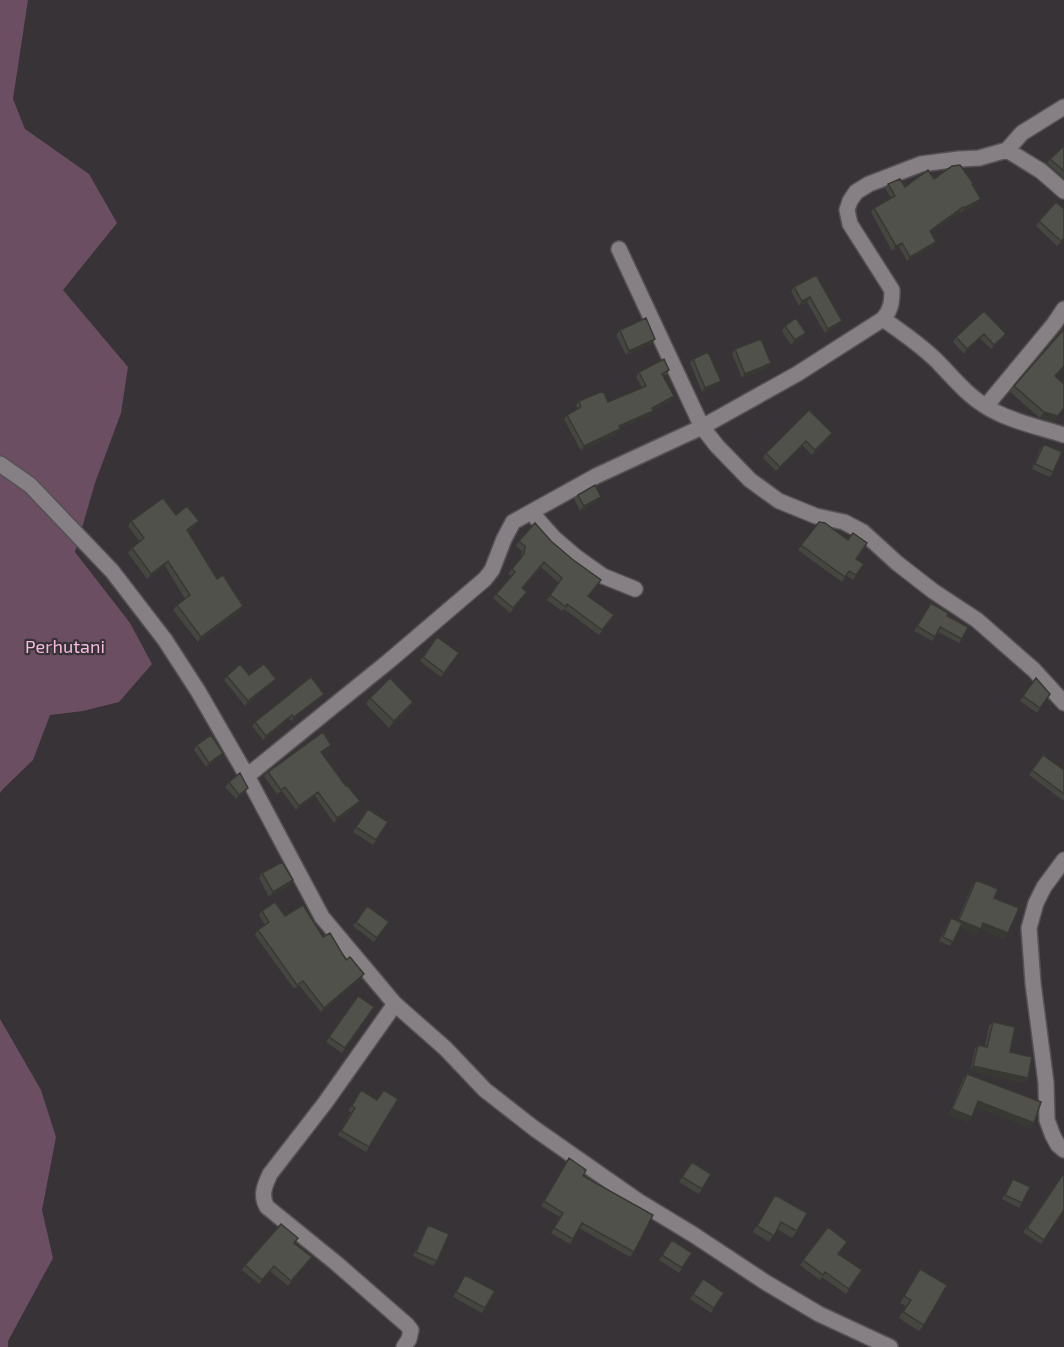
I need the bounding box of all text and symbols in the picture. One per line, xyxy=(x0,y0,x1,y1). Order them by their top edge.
park label: Perhutani xyxy=(25,635,105,657)

